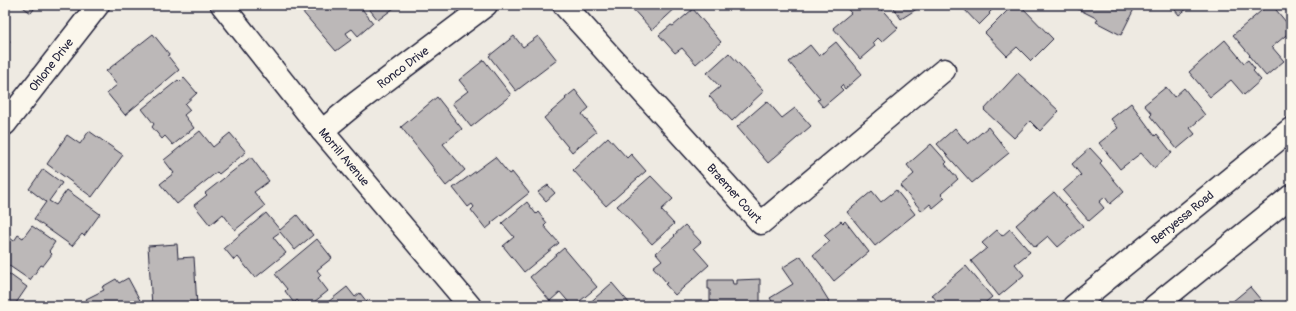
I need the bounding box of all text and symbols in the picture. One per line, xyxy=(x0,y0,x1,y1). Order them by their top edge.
street label: Ohlone Drive xyxy=(26,36,77,95)
street label: Ronco Drive xyxy=(375,44,432,92)
street label: Morrill Avenue xyxy=(315,125,372,189)
street label: Braemer Court xyxy=(703,161,765,227)
street label: Berryessa Road xyxy=(1149,188,1217,248)

